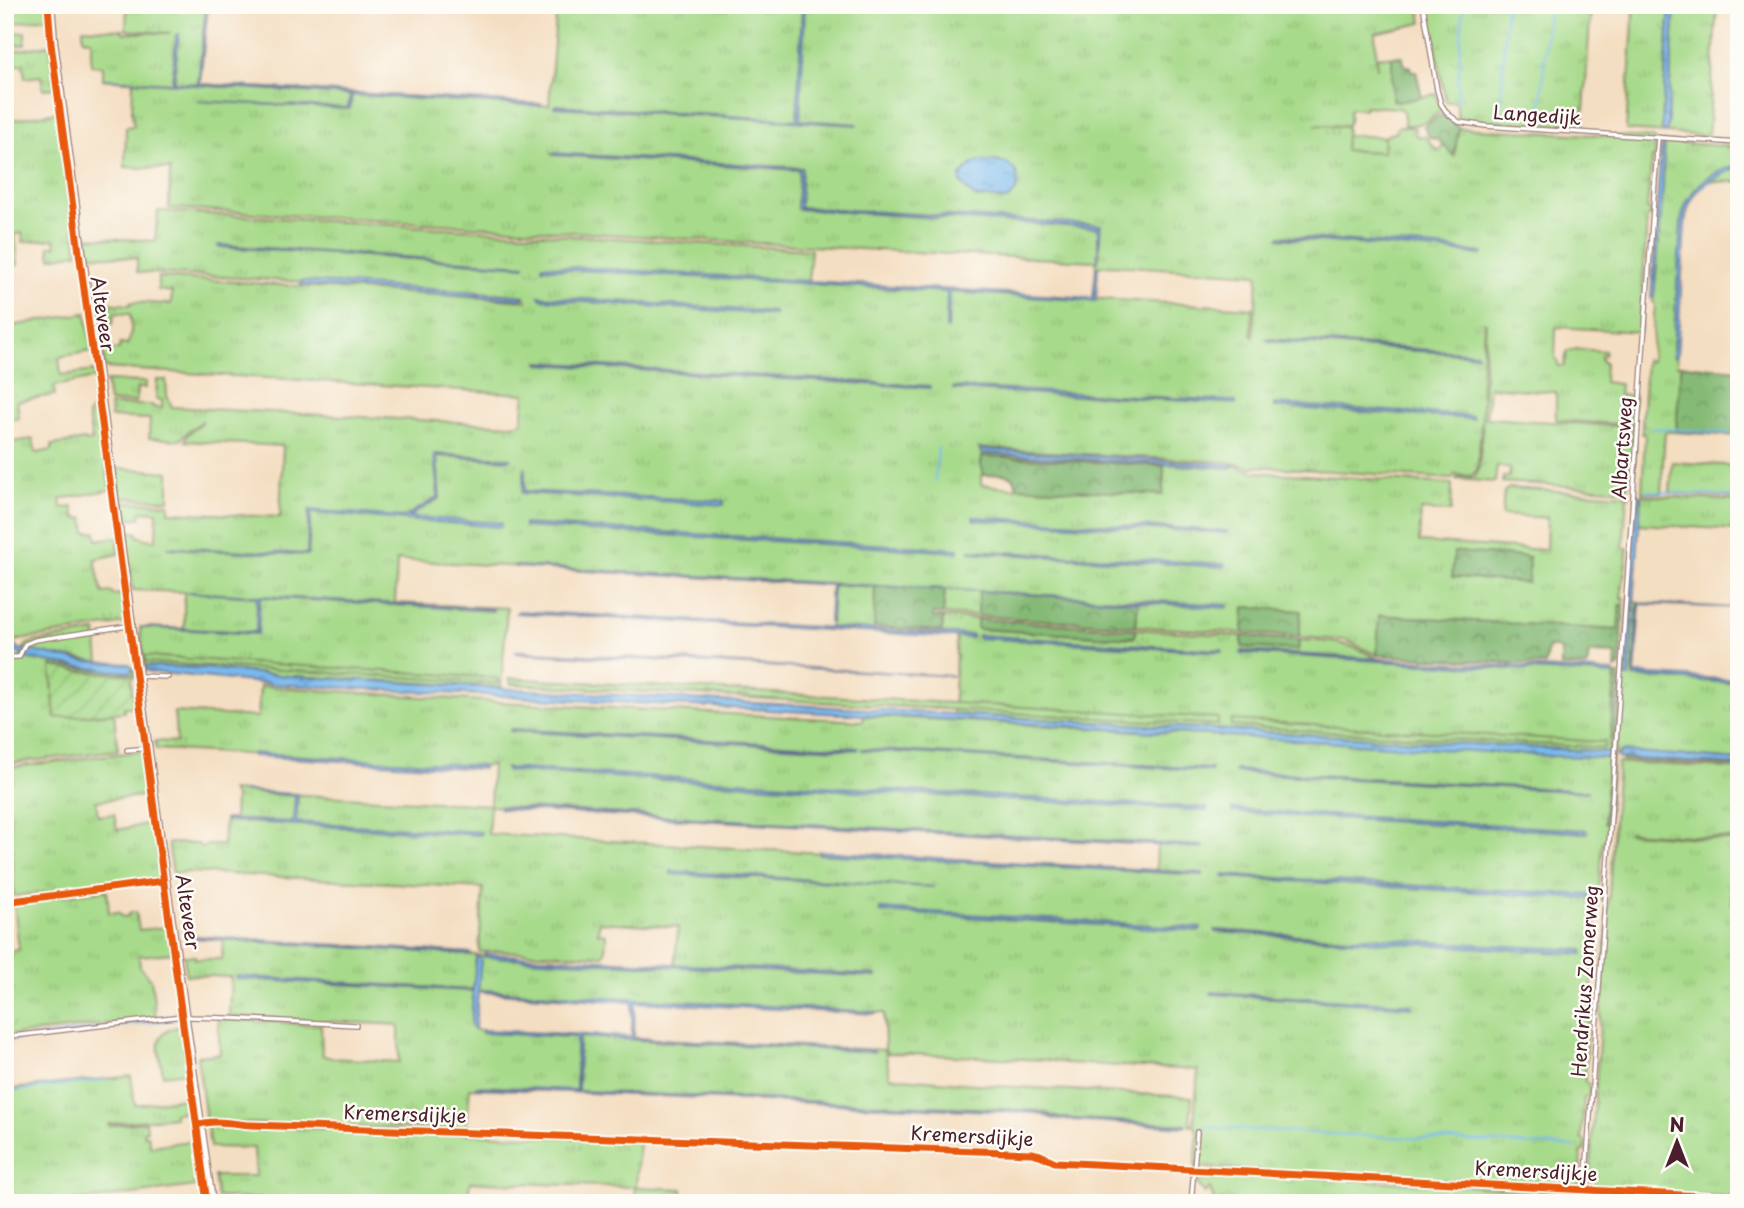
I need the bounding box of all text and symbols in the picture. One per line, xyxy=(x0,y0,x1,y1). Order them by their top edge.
street label: Langedijk xyxy=(1492,97,1583,131)
street label: Alteveer xyxy=(85,274,123,354)
street label: Albartsweg xyxy=(1603,395,1639,500)
street label: Alteveer xyxy=(170,872,208,952)
street label: Hendrikus Zomerweg xyxy=(1563,884,1605,1078)
street label: Kremersdijkje xyxy=(343,1097,467,1129)
north arrow xyxy=(1642,1106,1712,1176)
text: N xyxy=(1669,1110,1685,1138)
street label: Kremersdijkje xyxy=(910,1118,1034,1152)
street label: Kremersdijkje xyxy=(1474,1153,1598,1187)

